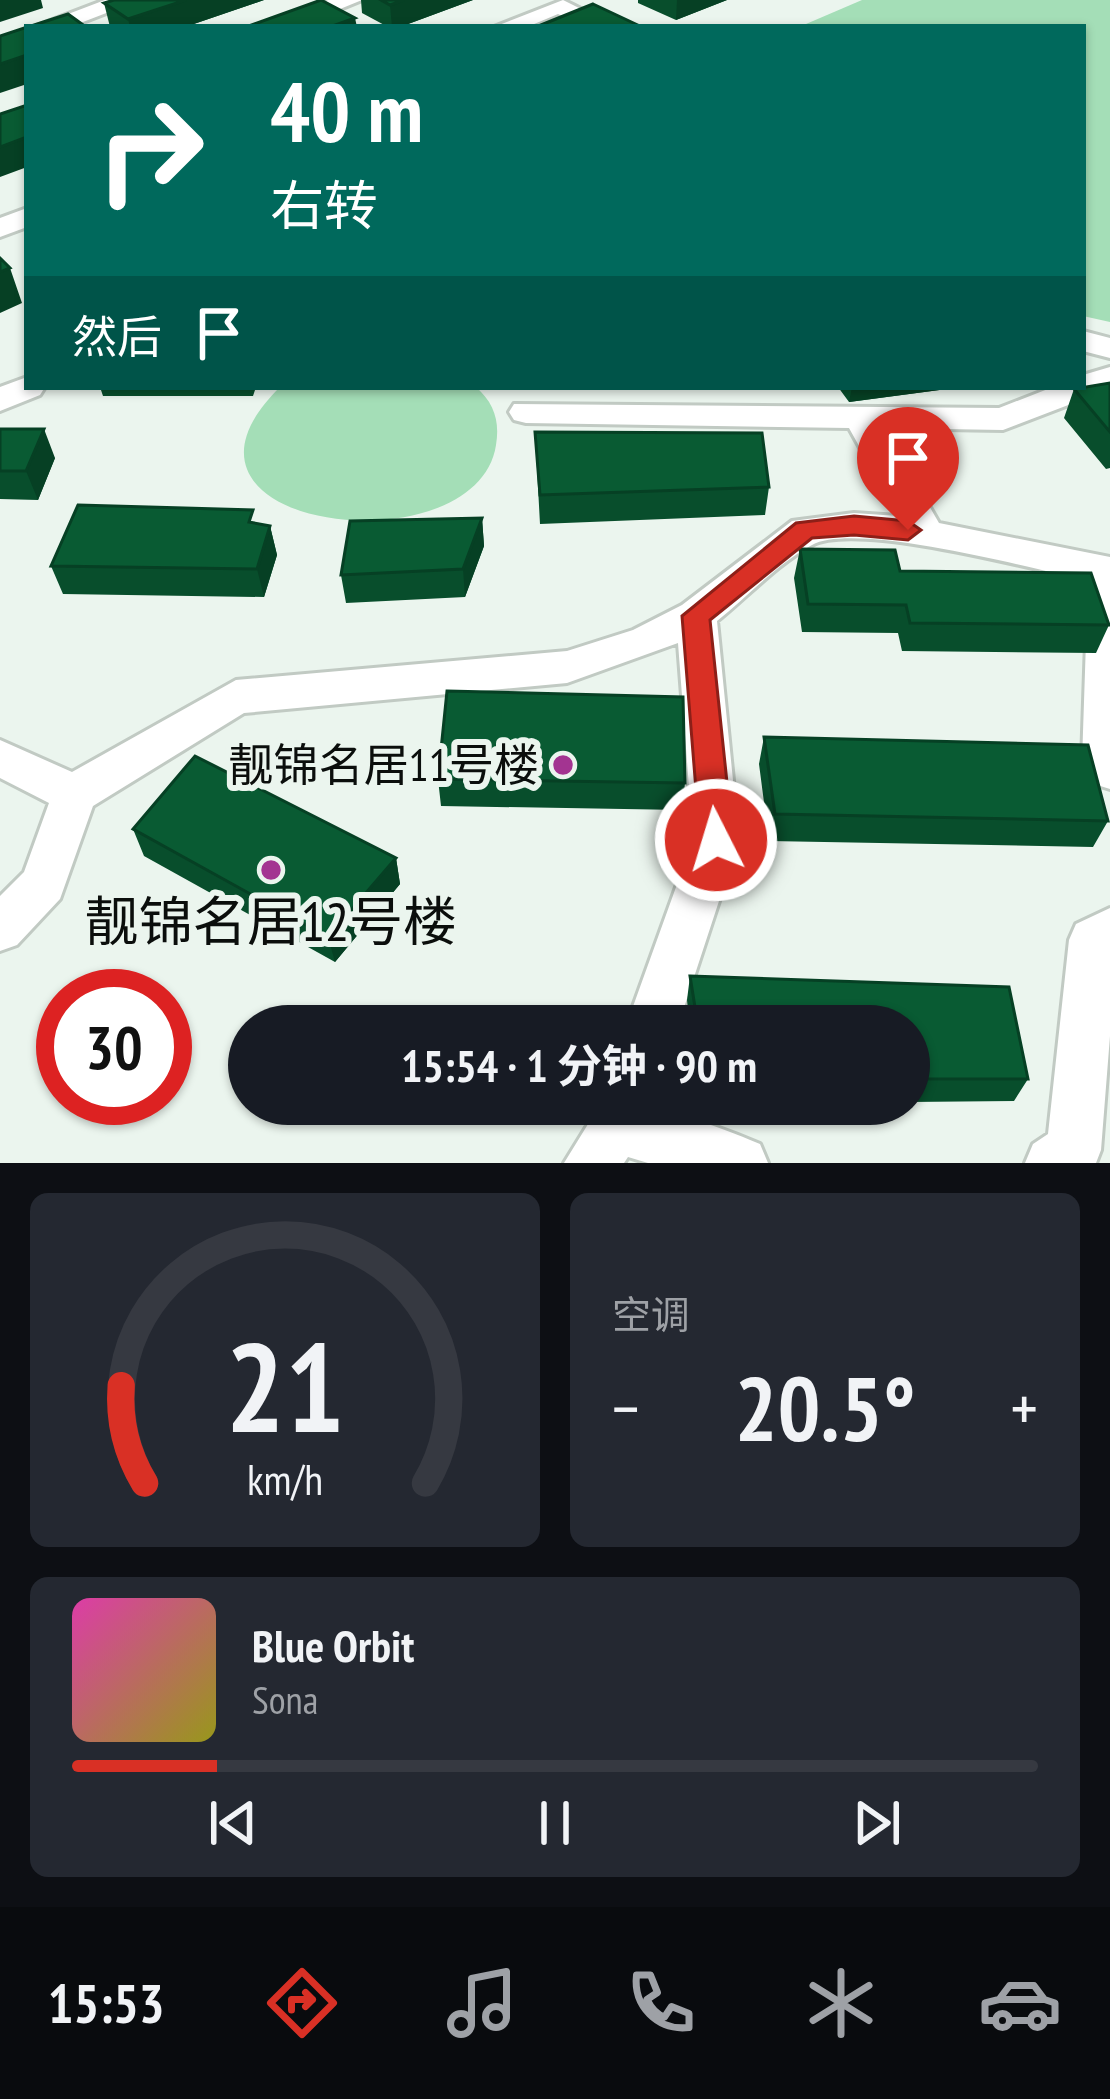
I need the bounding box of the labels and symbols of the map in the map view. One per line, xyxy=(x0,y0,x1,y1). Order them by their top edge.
pin xyxy=(857,407,959,530)
place label: 靓锦名居11号楼 xyxy=(228,735,539,793)
marker: 靓锦名居11号楼 xyxy=(550,752,576,778)
position arrow xyxy=(653,777,779,903)
marker: 靓锦名居12号楼 xyxy=(258,857,284,883)
place label: 靓锦名居12号楼 xyxy=(85,886,457,956)
speed limit sign: 30 xyxy=(36,969,192,1125)

